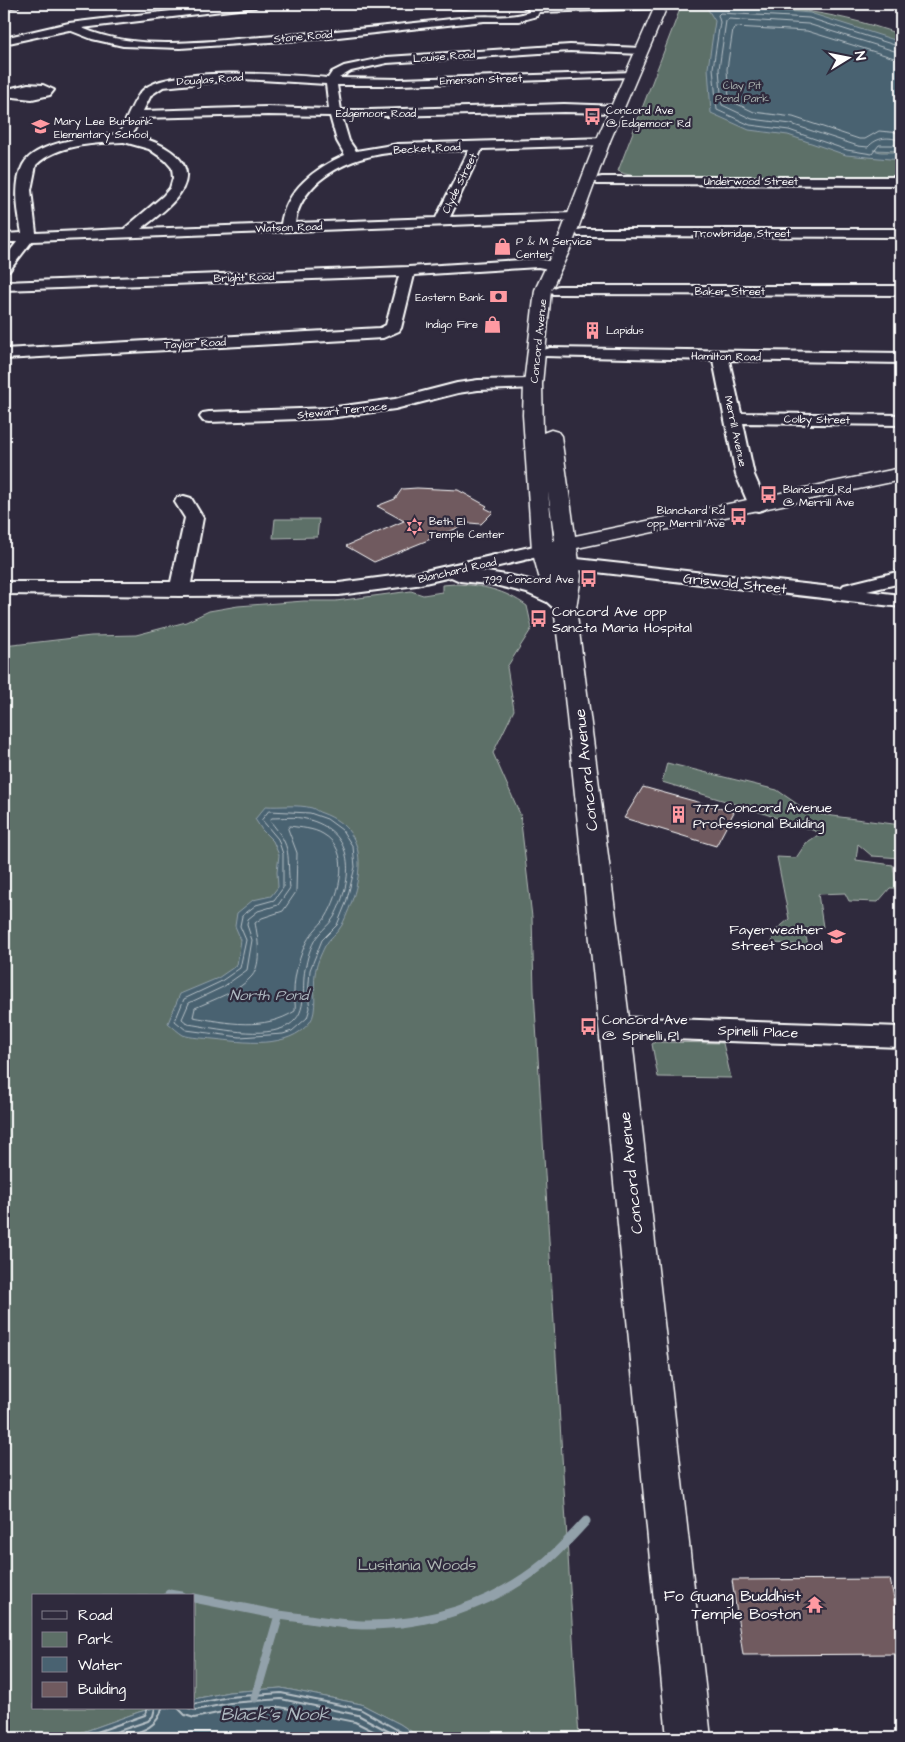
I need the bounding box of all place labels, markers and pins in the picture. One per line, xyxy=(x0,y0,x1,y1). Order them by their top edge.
place label: Concord Ave @ Edgemoor Rd xyxy=(606,103,691,132)
bus stop icon: Concord Ave @ Edgemoor Rd xyxy=(582,106,602,126)
place label: Mary Lee Burbank Elementary School xyxy=(54,114,153,143)
school or university icon: Mary Lee Burbank Elementary School xyxy=(30,117,50,137)
place label: P & M Service Center xyxy=(516,234,592,262)
shop icon: P & M Service Center xyxy=(492,237,512,257)
bank icon: Eastern Bank xyxy=(489,287,509,307)
place label: Eastern Bank xyxy=(415,290,485,305)
shop icon: Indigo Fire xyxy=(482,314,502,334)
place label: Indigo Fire xyxy=(426,317,478,333)
building icon: Lapidus xyxy=(582,320,602,340)
place label: Lapidus xyxy=(606,323,644,338)
place label: Blanchard Rd @ Merrill Ave xyxy=(783,482,854,510)
bus stop icon: Blanchard Rd @ Merrill Ave xyxy=(759,485,779,505)
place label: Blanchard Rd opp Merrill Ave xyxy=(647,503,725,531)
bus stop icon: Blanchard Rd opp Merrill Ave xyxy=(729,506,749,526)
place label: Beth El Temple Center xyxy=(429,514,504,542)
synagogue icon: Beth El Temple Center xyxy=(405,517,425,537)
bus stop icon: 799 Concord Ave xyxy=(578,569,598,589)
place label: 799 Concord Ave xyxy=(483,572,574,587)
place label: Concord Ave opp Sancta Maria Hospital xyxy=(552,602,692,638)
bus stop icon: Concord Ave opp Sancta Maria Hospital xyxy=(528,609,548,629)
place label: 777 Concord Avenue Professional Building xyxy=(693,798,832,834)
building icon: 777 Concord Avenue Professional Building xyxy=(669,805,689,825)
place label: Fayerweather Street School xyxy=(729,920,823,956)
school or university icon: Fayerweather Street School xyxy=(827,927,847,947)
place label: Concord Ave @ Spinelli Pl xyxy=(602,1010,688,1046)
bus stop icon: Concord Ave @ Spinelli Pl xyxy=(578,1017,598,1037)
place label: Fo Guang Buddhist Temple Boston xyxy=(664,1585,802,1625)
temple icon: Fo Guang Buddhist Temple Boston xyxy=(805,1594,825,1614)

